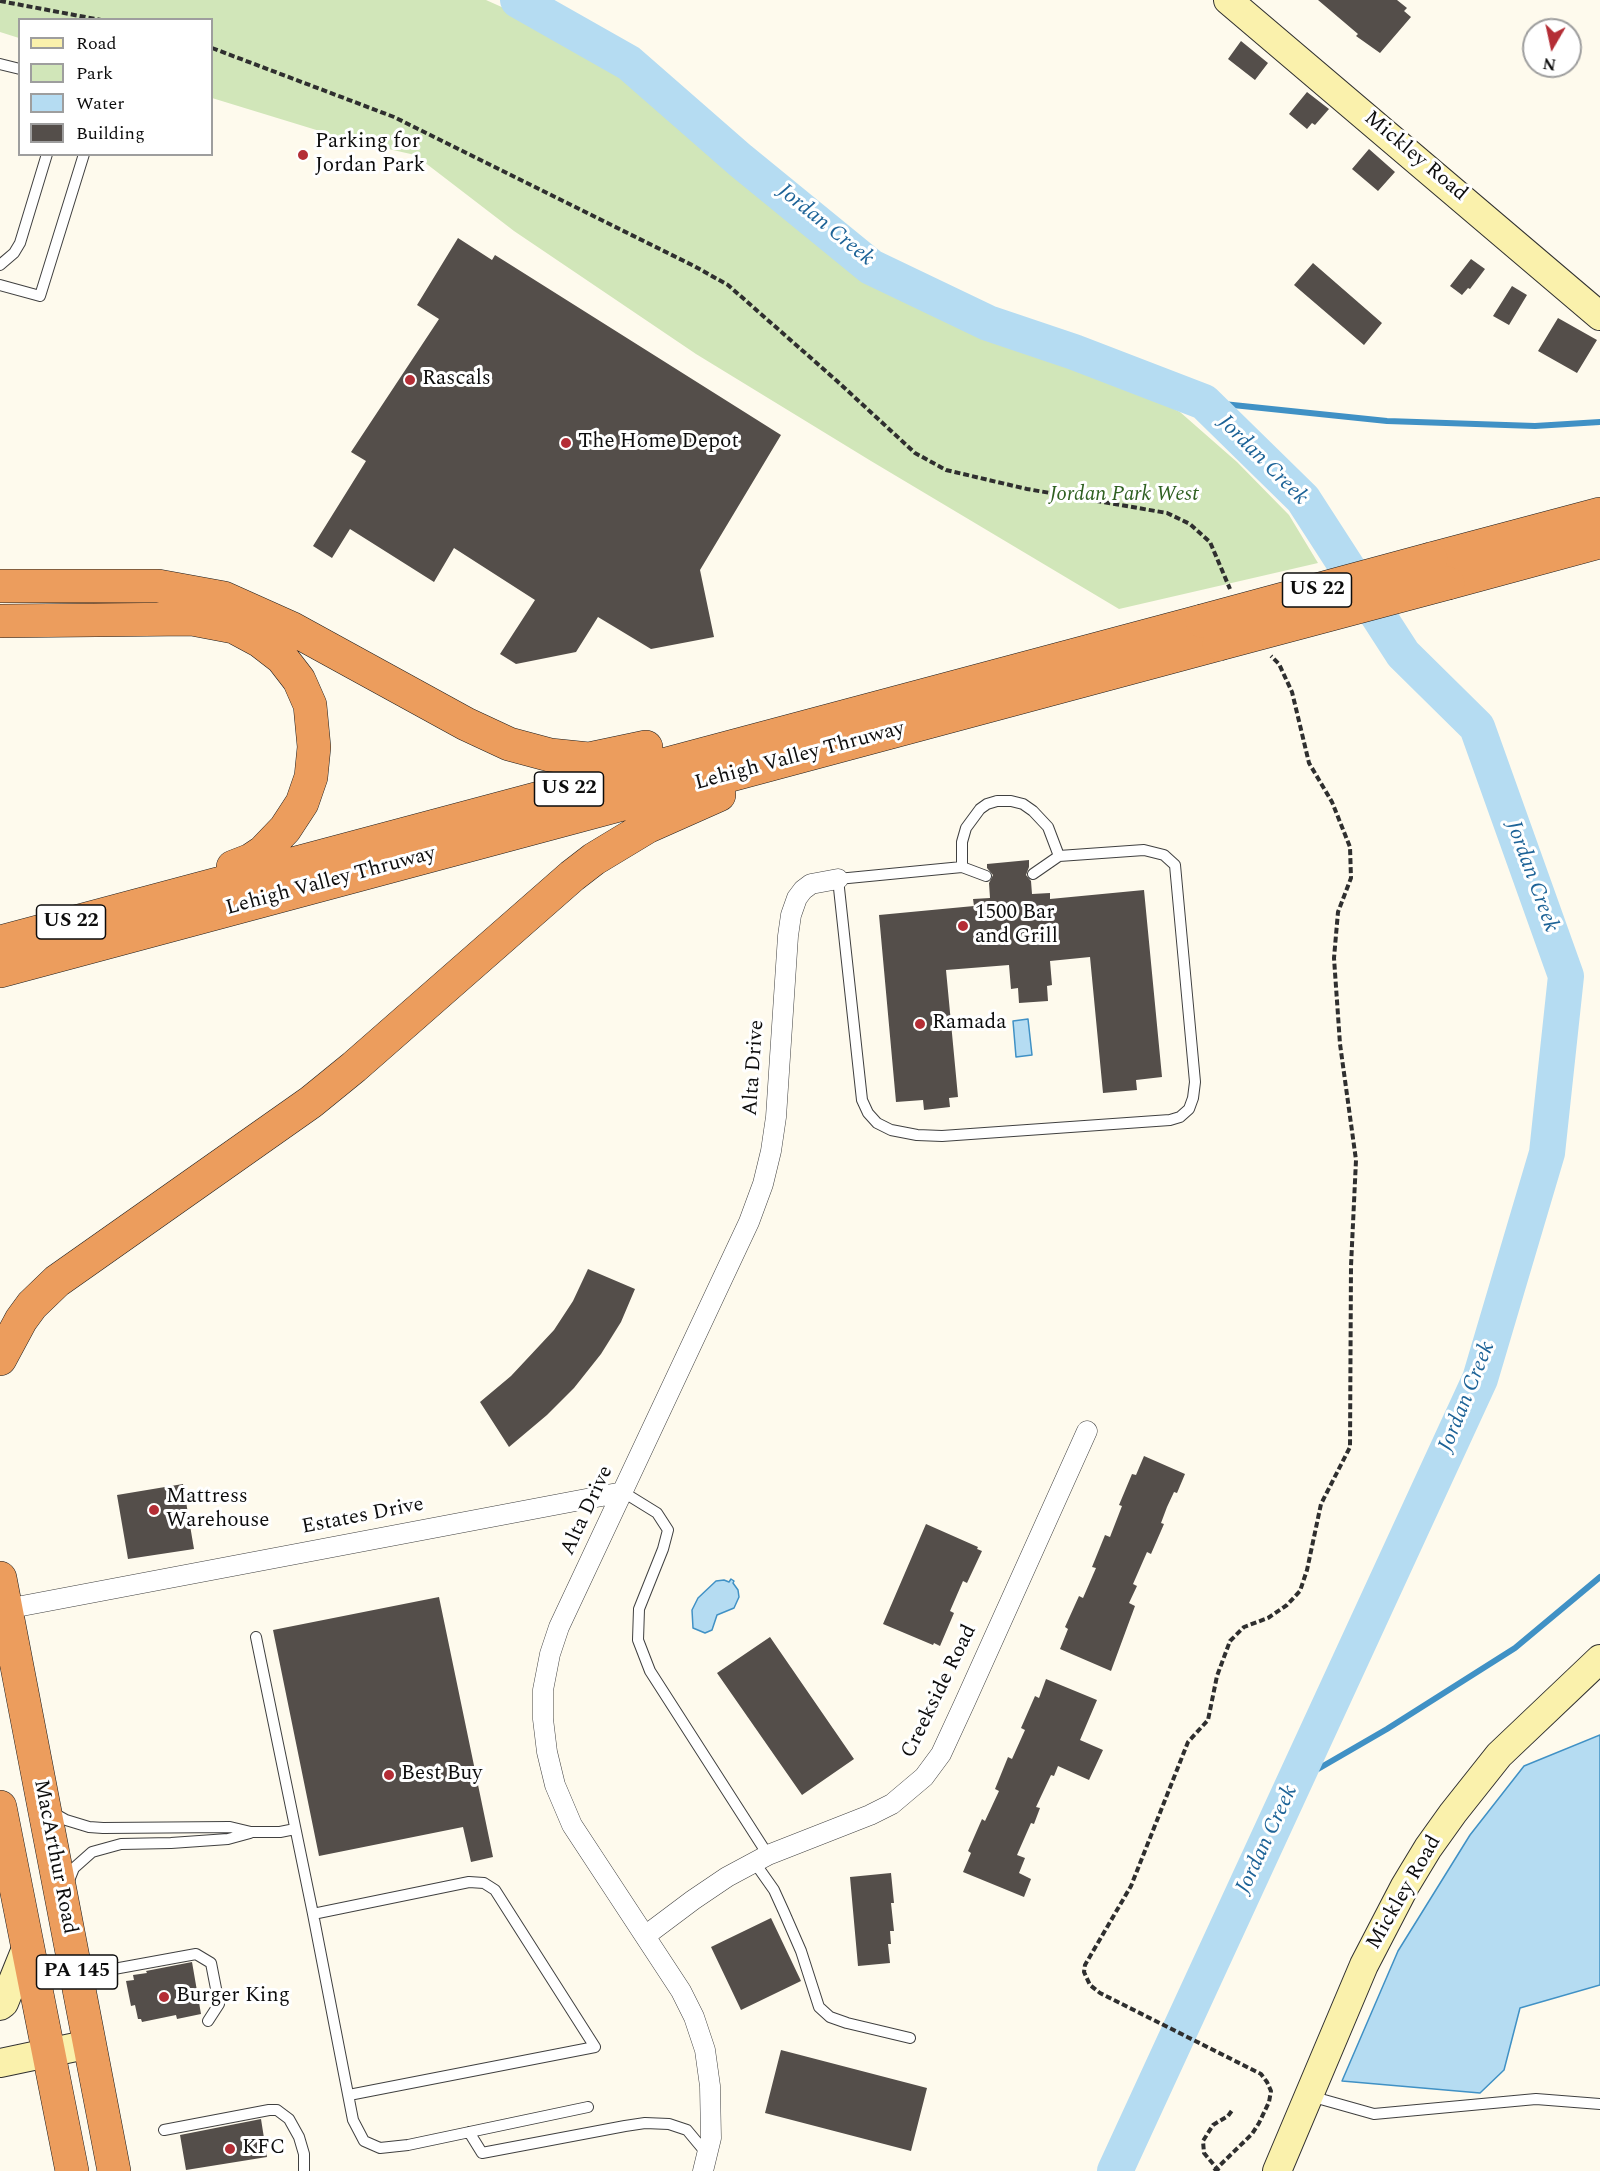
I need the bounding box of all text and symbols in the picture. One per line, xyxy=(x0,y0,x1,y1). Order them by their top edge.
legend xyxy=(18,18,213,156)
north arrow xyxy=(1522,18,1582,78)
text: Road xyxy=(76,30,117,57)
text: N xyxy=(1541,51,1558,77)
text: Park xyxy=(76,60,113,87)
text: Water xyxy=(76,90,124,117)
street label: Mickley Road xyxy=(1358,106,1472,208)
text: Building xyxy=(76,120,145,147)
place label: Parking for Jordan Park xyxy=(315,130,425,180)
marker: Parking for Jordan Park xyxy=(296,148,310,162)
water label: Jordan Creek xyxy=(771,179,879,273)
place label: Rascals xyxy=(422,367,491,393)
marker: Rascals xyxy=(403,373,417,387)
water label: Jordan Creek xyxy=(1211,410,1313,512)
place label: The Home Depot xyxy=(578,430,739,456)
marker: The Home Depot xyxy=(559,436,573,450)
park label: Jordan Park West xyxy=(1050,483,1198,509)
road number: US 22 xyxy=(1282,573,1352,607)
street label: Lehigh Valley Thruway xyxy=(692,717,908,797)
road number: US 22 xyxy=(534,772,604,806)
water label: Jordan Creek xyxy=(1499,818,1563,936)
street label: Lehigh Valley Thruway xyxy=(223,842,439,922)
place label: 1500 Bar and Grill xyxy=(975,901,1058,951)
road number: US 22 xyxy=(36,905,106,939)
marker: 1500 Bar and Grill xyxy=(956,919,970,933)
place label: Ramada xyxy=(932,1011,1007,1037)
marker: Ramada xyxy=(913,1017,927,1031)
street label: Alta Drive xyxy=(739,1019,771,1117)
water label: Jordan Creek xyxy=(1434,1338,1502,1456)
street label: Alta Drive xyxy=(556,1462,620,1560)
place label: Mattress Warehouse xyxy=(166,1485,270,1535)
street label: Estates Drive xyxy=(300,1493,426,1541)
marker: Mattress Warehouse xyxy=(147,1503,161,1517)
street label: Creekside Road xyxy=(897,1621,983,1763)
place label: Best Buy xyxy=(401,1762,482,1788)
marker: Best Buy xyxy=(382,1768,396,1782)
street label: MacArthur Road xyxy=(27,1778,81,1936)
water label: Jordan Creek xyxy=(1231,1782,1305,1898)
street label: Mickley Road xyxy=(1362,1832,1448,1954)
road number: PA 145 xyxy=(36,1955,118,1989)
place label: Burger King xyxy=(176,1984,290,2010)
marker: Burger King xyxy=(157,1990,171,2004)
place label: KFC xyxy=(242,2136,285,2162)
marker: KFC xyxy=(223,2142,237,2156)

